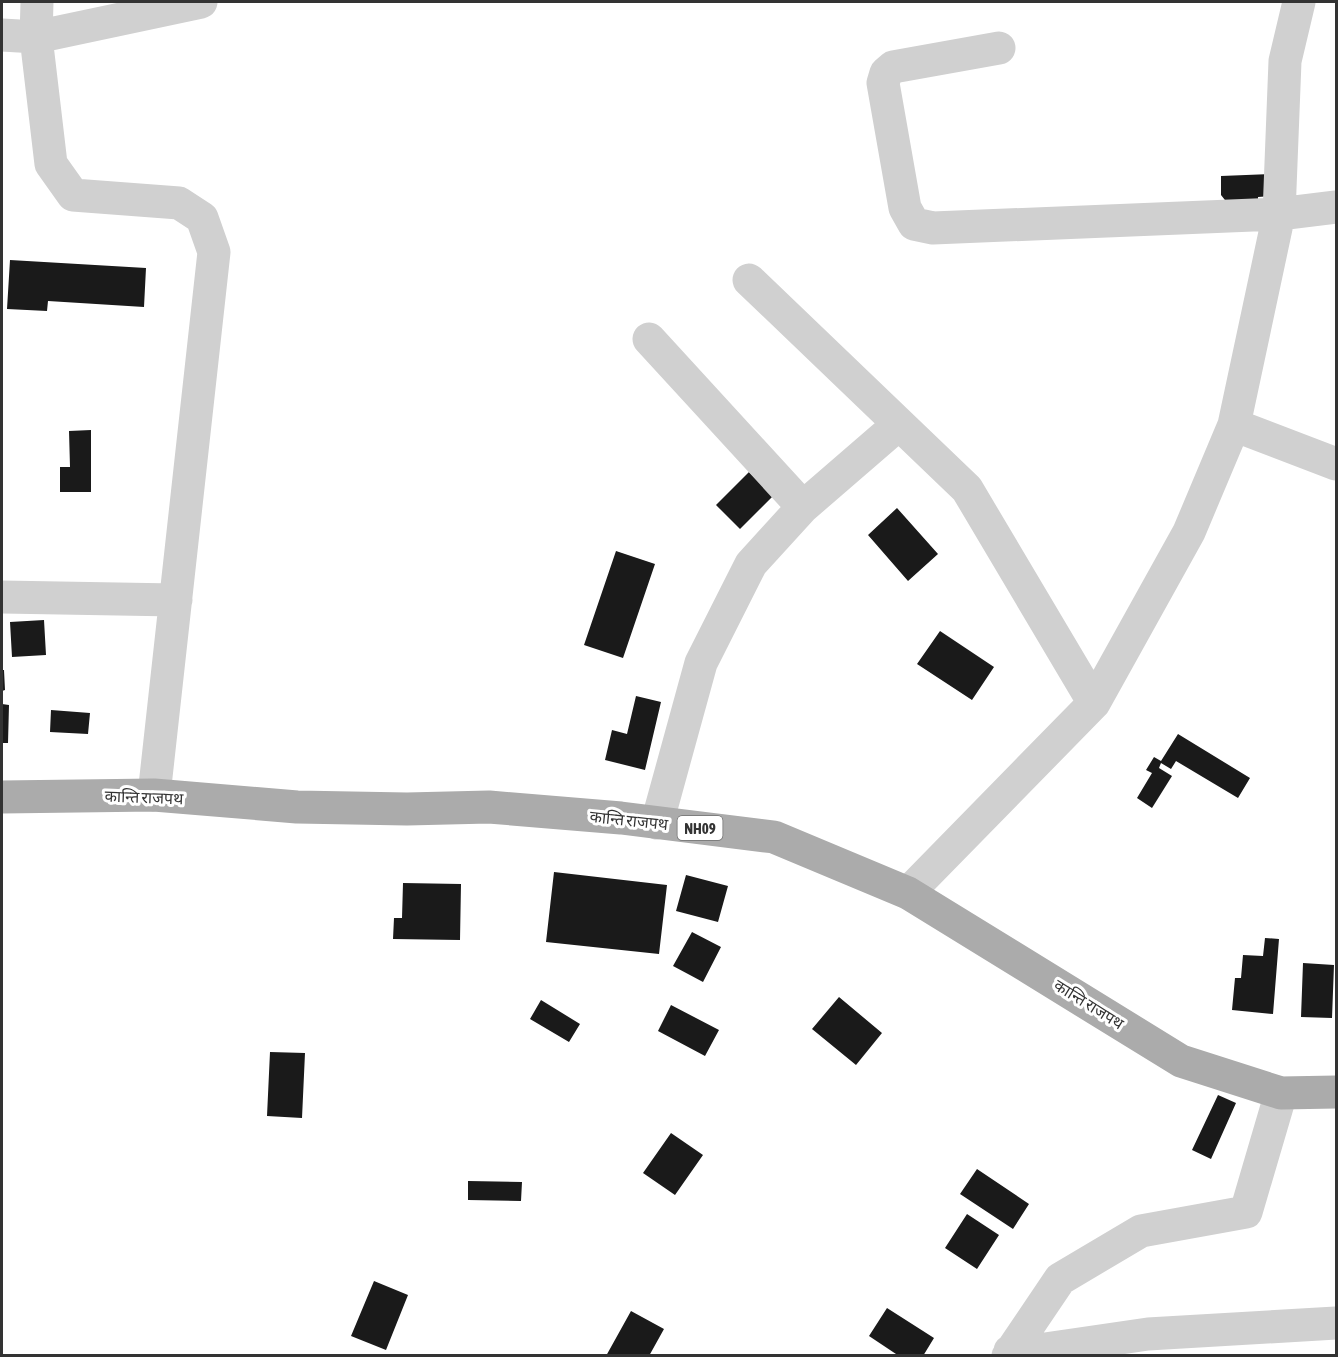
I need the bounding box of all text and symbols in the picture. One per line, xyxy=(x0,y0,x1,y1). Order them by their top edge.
street label: कान्ति राजपथ xyxy=(104,787,184,807)
street label: कान्ति राजपथ xyxy=(589,807,670,833)
road number: NH09 xyxy=(678,816,722,840)
street label: कान्ति राजपथ xyxy=(1051,976,1128,1033)

